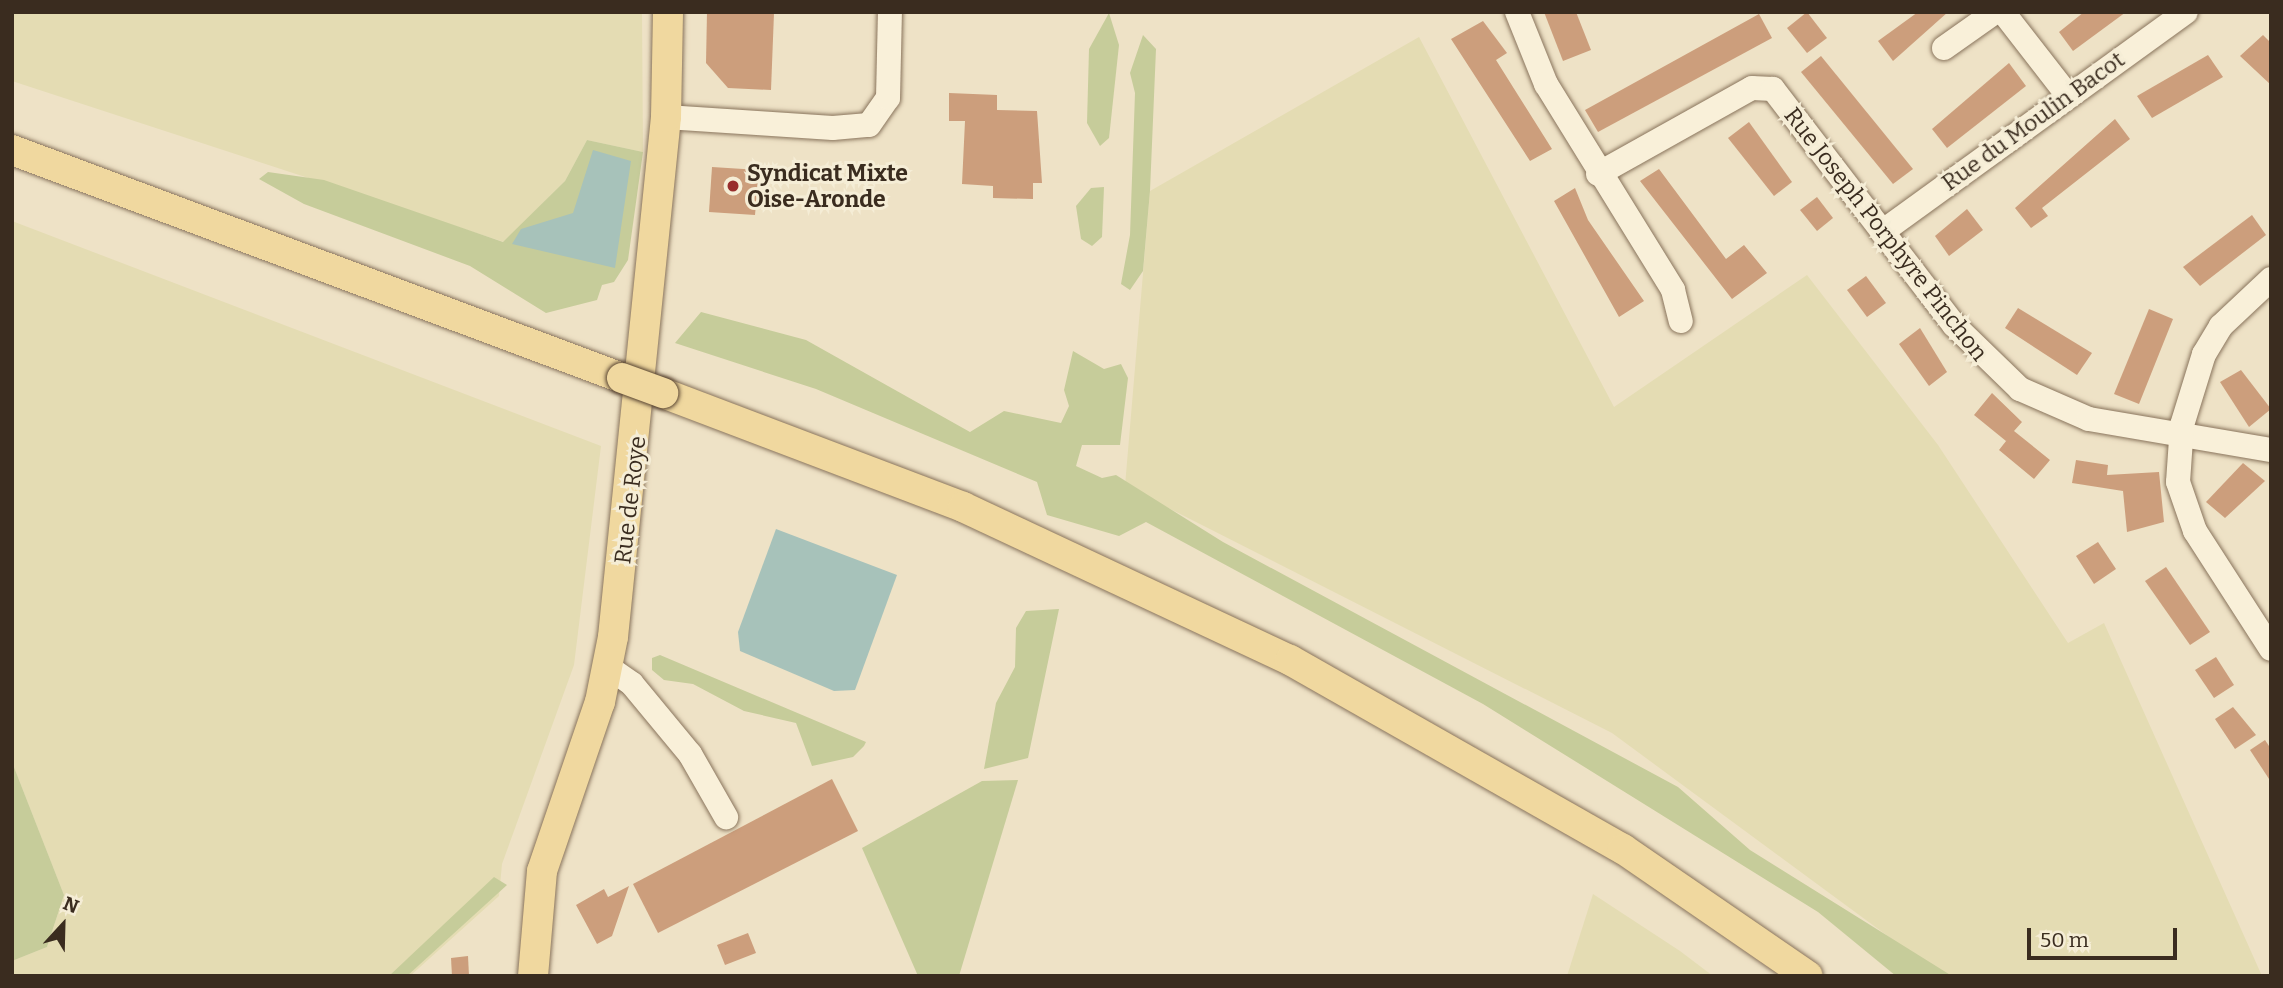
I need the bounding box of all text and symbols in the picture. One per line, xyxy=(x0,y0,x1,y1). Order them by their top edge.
street label: Rue du Moulin Bacot xyxy=(1936,46,2130,196)
street label: Rue Joseph Porphyre Pinchon xyxy=(1779,102,1993,366)
place label: Syndicat Mixte Oise-Aronde xyxy=(747,159,908,213)
marker: Syndicat Mixte Oise-Aronde xyxy=(725,178,741,194)
street label: Rue de Roye xyxy=(608,434,652,566)
north arrow xyxy=(28,890,98,960)
text: N xyxy=(60,892,82,918)
scale bar xyxy=(2031,914,2182,958)
text: 50 m xyxy=(2040,927,2089,953)

